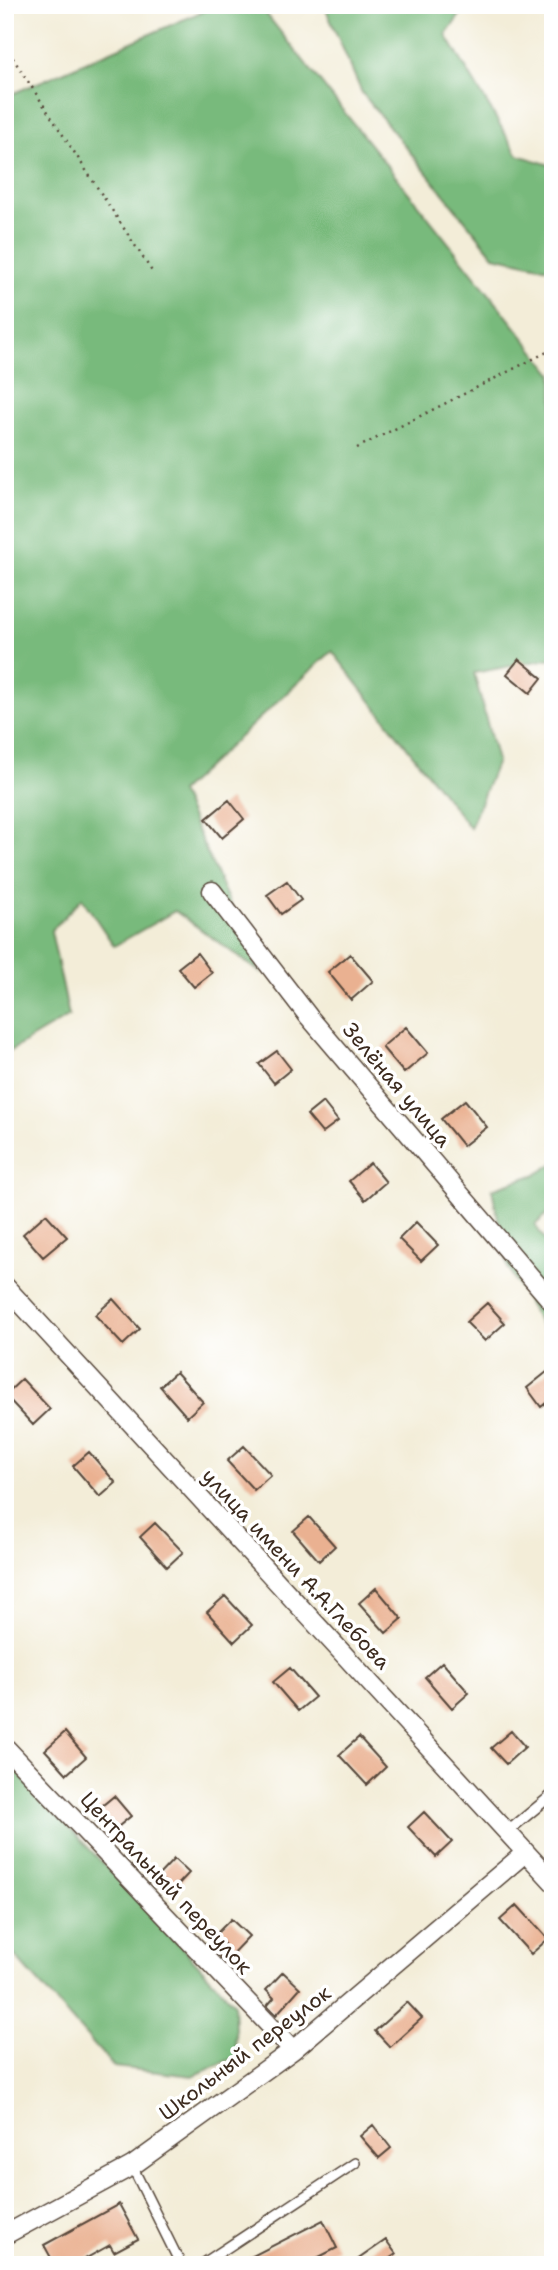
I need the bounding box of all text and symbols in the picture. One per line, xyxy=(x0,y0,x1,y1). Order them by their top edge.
street label: Зелёная улица xyxy=(336,1017,458,1153)
street label: улица имени А.А.Глебова xyxy=(195,1462,397,1676)
street label: Центральный переулок xyxy=(74,1786,258,1980)
street label: Школьный переулок xyxy=(153,1979,337,2127)

